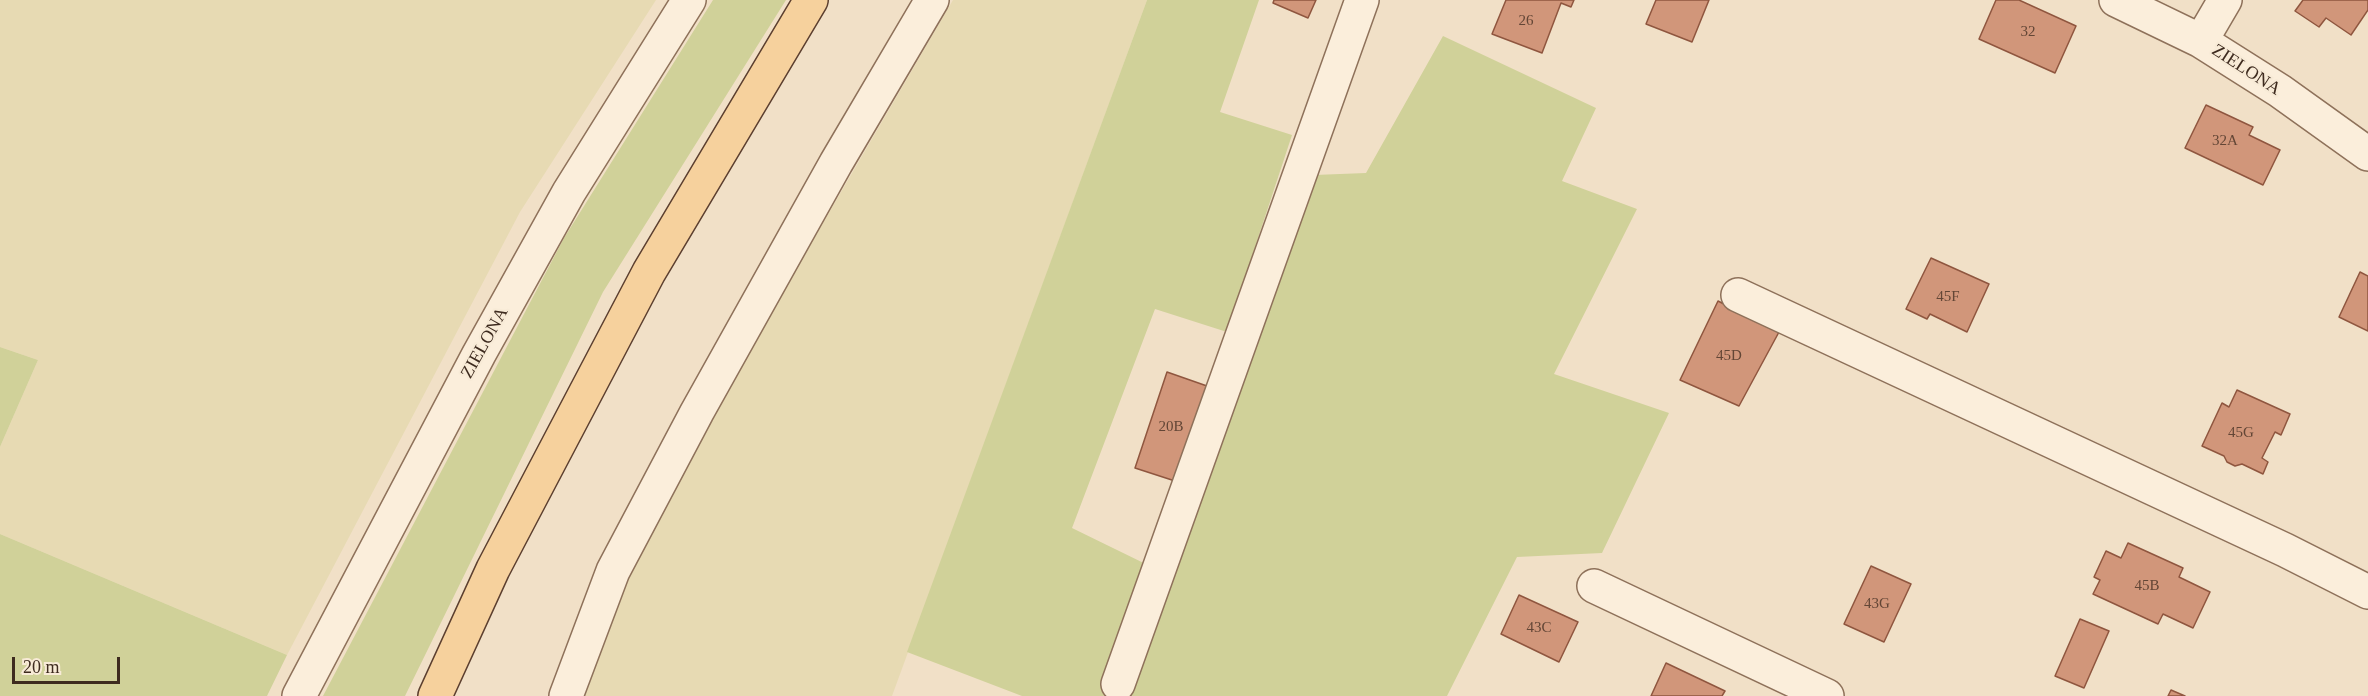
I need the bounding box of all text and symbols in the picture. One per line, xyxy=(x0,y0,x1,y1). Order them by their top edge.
house number: 26 xyxy=(1518,12,1534,30)
house number: 32 xyxy=(2020,23,2036,41)
street label: ZIELONA xyxy=(2207,40,2285,100)
house number: 32A xyxy=(2212,132,2238,150)
house number: 45F xyxy=(1936,288,1960,306)
street label: ZIELONA xyxy=(457,304,513,382)
house number: 45D xyxy=(1716,347,1742,365)
house number: 20B xyxy=(1158,418,1184,436)
house number: 45G xyxy=(2228,424,2254,442)
house number: 45B xyxy=(2134,577,2160,595)
house number: 43G xyxy=(1864,595,1890,613)
house number: 43C xyxy=(1526,619,1552,637)
scale bar xyxy=(15,645,123,683)
text: 20 m xyxy=(23,657,60,677)

